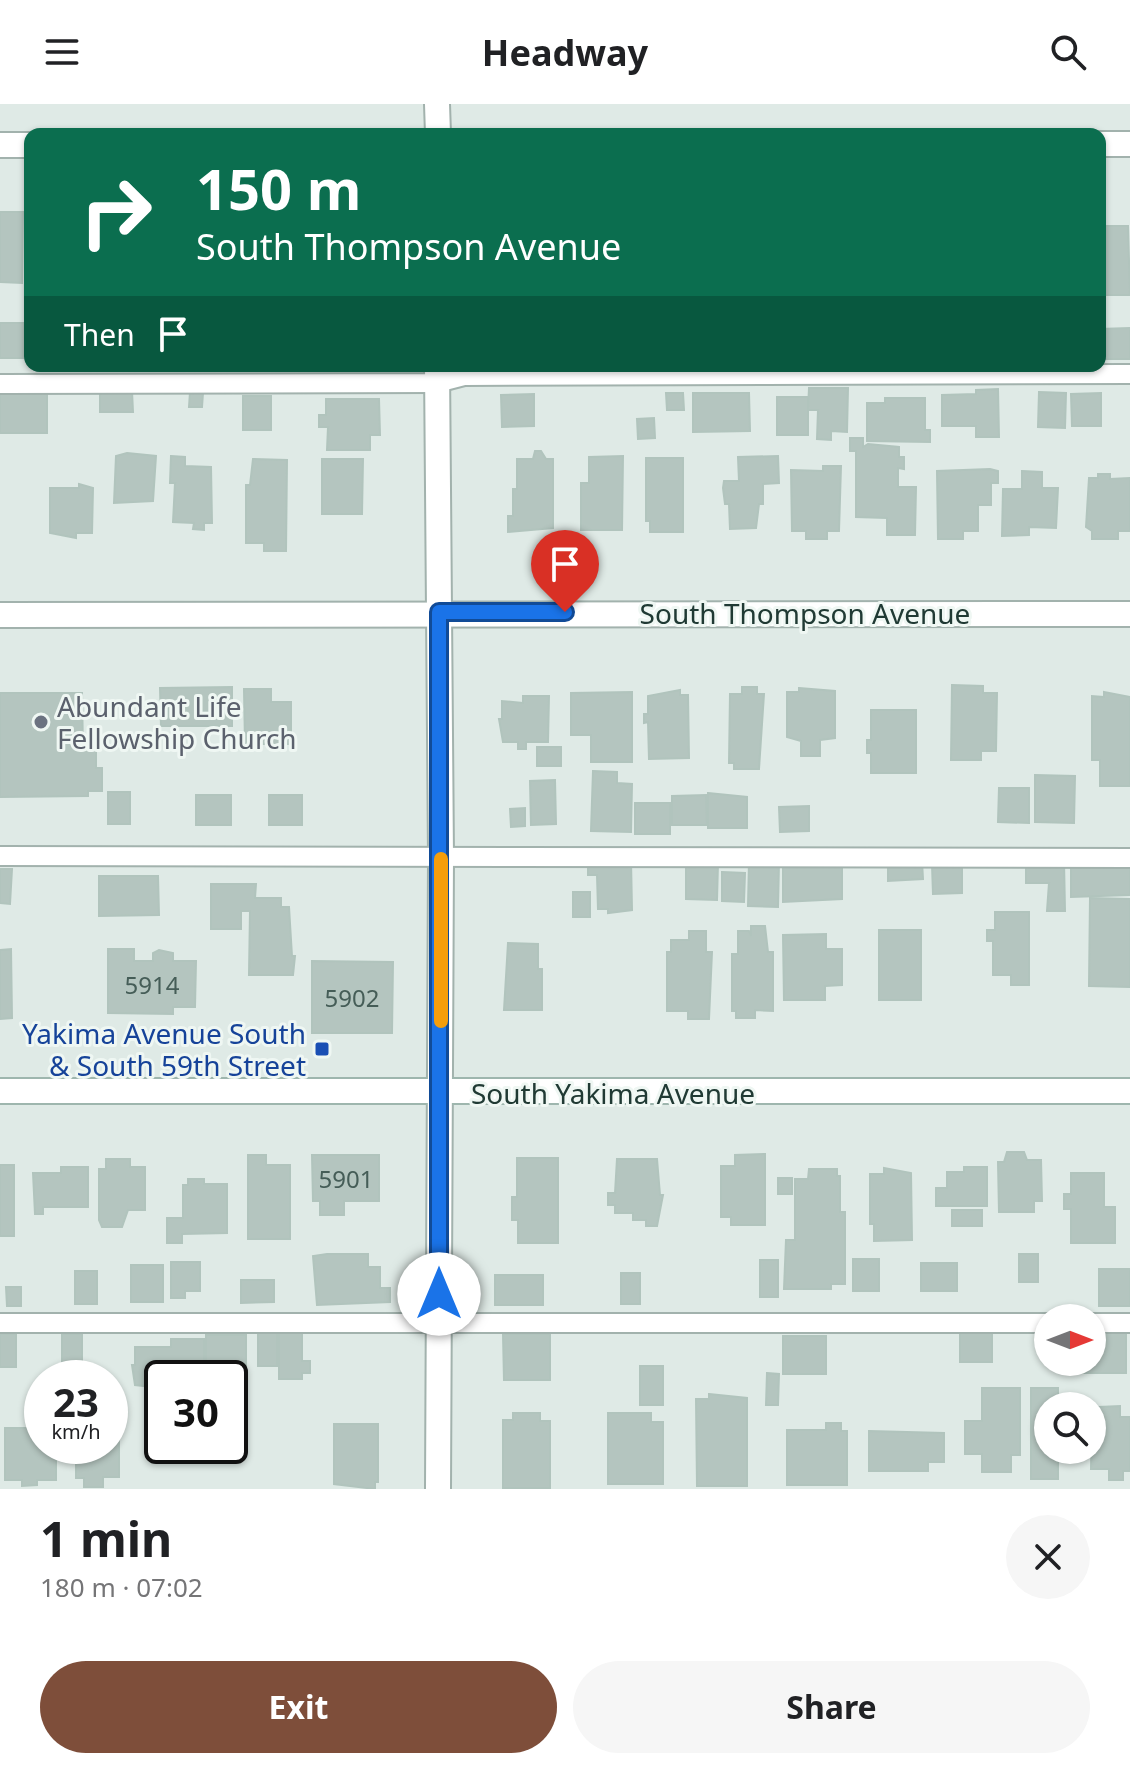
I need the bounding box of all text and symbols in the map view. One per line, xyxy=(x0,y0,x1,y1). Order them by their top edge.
text: Headway xyxy=(482,28,648,77)
icon: menu xyxy=(40,30,84,74)
icon: search xyxy=(1046,30,1090,74)
text: 150 m xyxy=(196,150,361,226)
icon: right xyxy=(64,160,168,264)
text: South Thompson Avenue xyxy=(196,222,621,271)
icon: arrive xyxy=(151,312,195,356)
text: Then xyxy=(64,314,135,355)
pin xyxy=(531,530,599,612)
icon: arrive xyxy=(543,542,587,586)
street label: South Thompson Avenue xyxy=(640,594,970,632)
place label: Abundant Life Fellowship Church xyxy=(57,687,297,757)
marker: Abundant Life Fellowship Church xyxy=(32,713,50,731)
house number: 5914 xyxy=(125,968,180,1001)
house number: 5902 xyxy=(325,981,379,1014)
place label: Yakima Avenue South & South 59th Street xyxy=(22,1014,306,1084)
marker: Yakima Avenue South & South 59th Street xyxy=(313,1040,331,1058)
street label: South Yakima Avenue xyxy=(471,1074,755,1112)
house number: 5901 xyxy=(319,1162,373,1195)
position arrow xyxy=(397,1252,481,1336)
north arrow xyxy=(1034,1304,1106,1376)
map controls xyxy=(1034,1304,1106,1464)
speed limit sign: 30 xyxy=(144,1360,248,1464)
text: 23 xyxy=(53,1374,99,1429)
button: search xyxy=(1034,1392,1106,1464)
text: km/h xyxy=(51,1418,101,1445)
text: 1 min xyxy=(40,1506,172,1571)
button: close xyxy=(1006,1515,1090,1599)
text: 180 m · 07:02 xyxy=(40,1569,203,1605)
button: Exit xyxy=(40,1661,557,1753)
button: Share xyxy=(573,1661,1090,1753)

